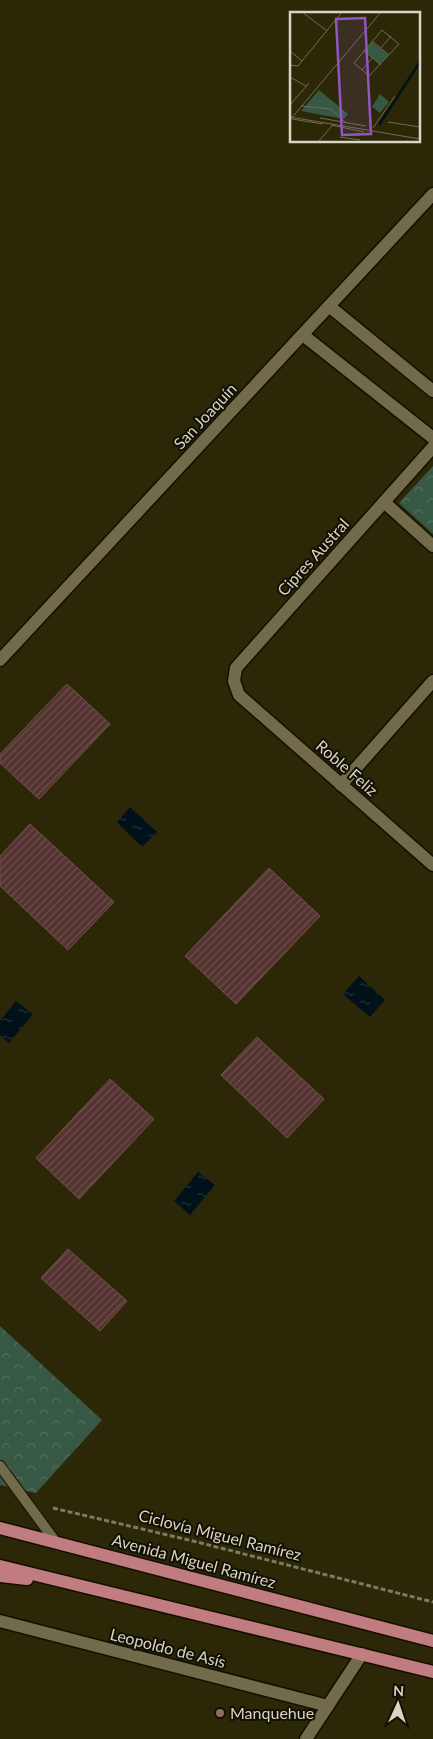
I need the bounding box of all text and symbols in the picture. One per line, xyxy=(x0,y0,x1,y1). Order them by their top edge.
inset map xyxy=(290,12,420,142)
street label: San Joaquín xyxy=(169,379,240,453)
street label: Cipres Austral xyxy=(273,514,352,599)
street label: Roble Feliz xyxy=(313,736,382,800)
street label: Ciclovía Miguel Ramírez xyxy=(137,1505,303,1564)
street label: Avenida Miguel Ramírez xyxy=(110,1530,278,1592)
street label: Leopoldo de Asís xyxy=(108,1624,228,1671)
north arrow xyxy=(373,1679,423,1729)
text: N xyxy=(393,1682,405,1699)
place label: Manquehue xyxy=(230,1703,314,1722)
marker: Manquehue xyxy=(214,1707,226,1719)

